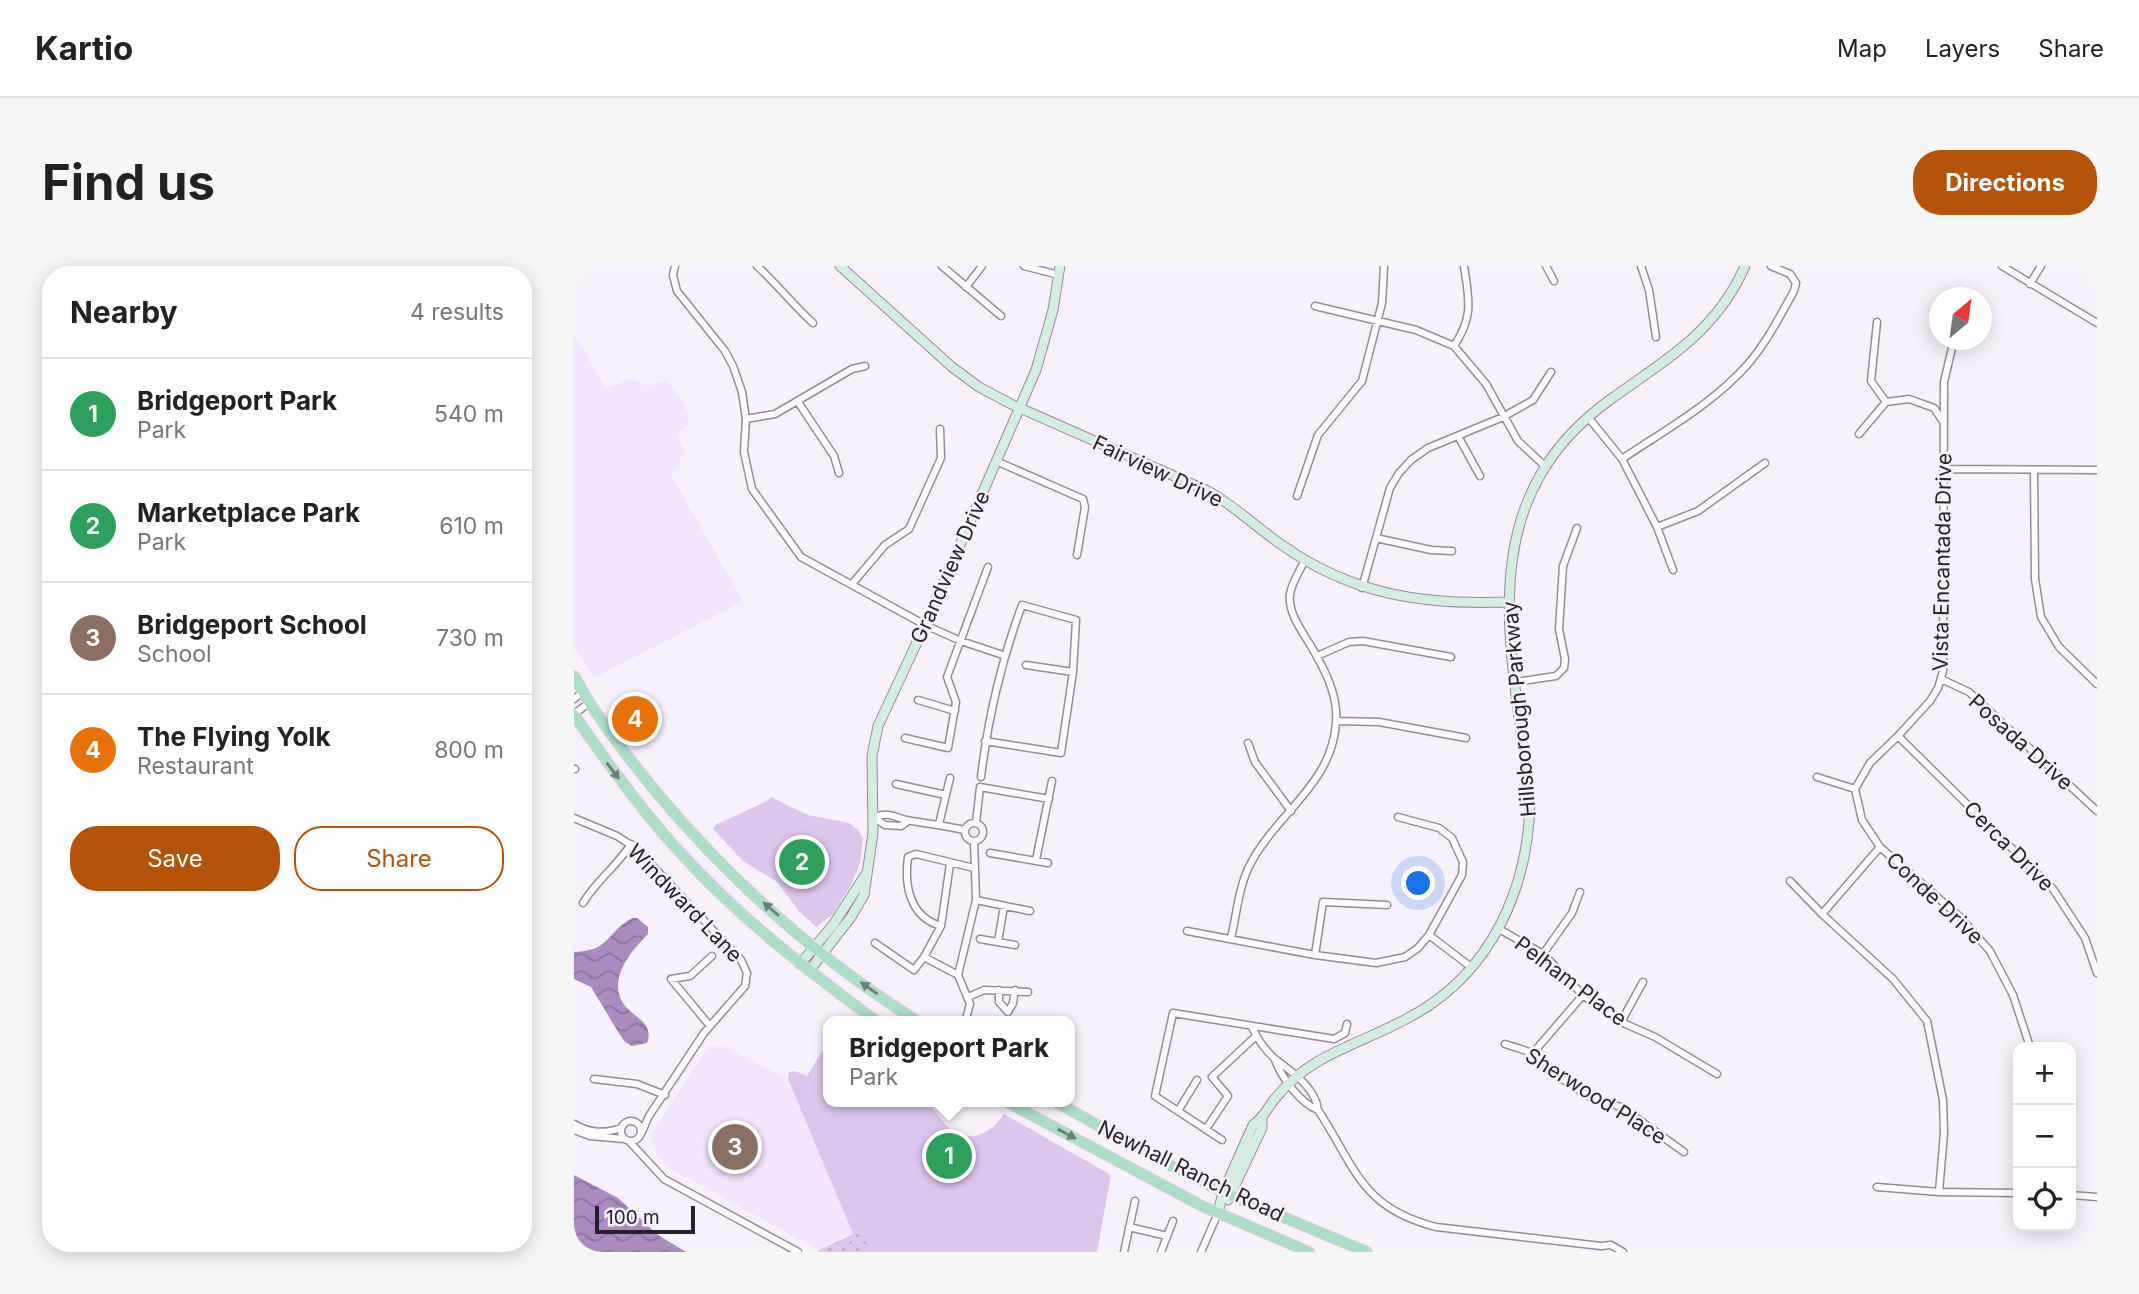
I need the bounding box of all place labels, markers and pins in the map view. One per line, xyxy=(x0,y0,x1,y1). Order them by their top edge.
pin: 4 xyxy=(612,693,658,745)
pin: 2 xyxy=(779,836,825,888)
pin: 3 xyxy=(712,1121,758,1173)
pin: 1 xyxy=(926,1130,972,1182)

